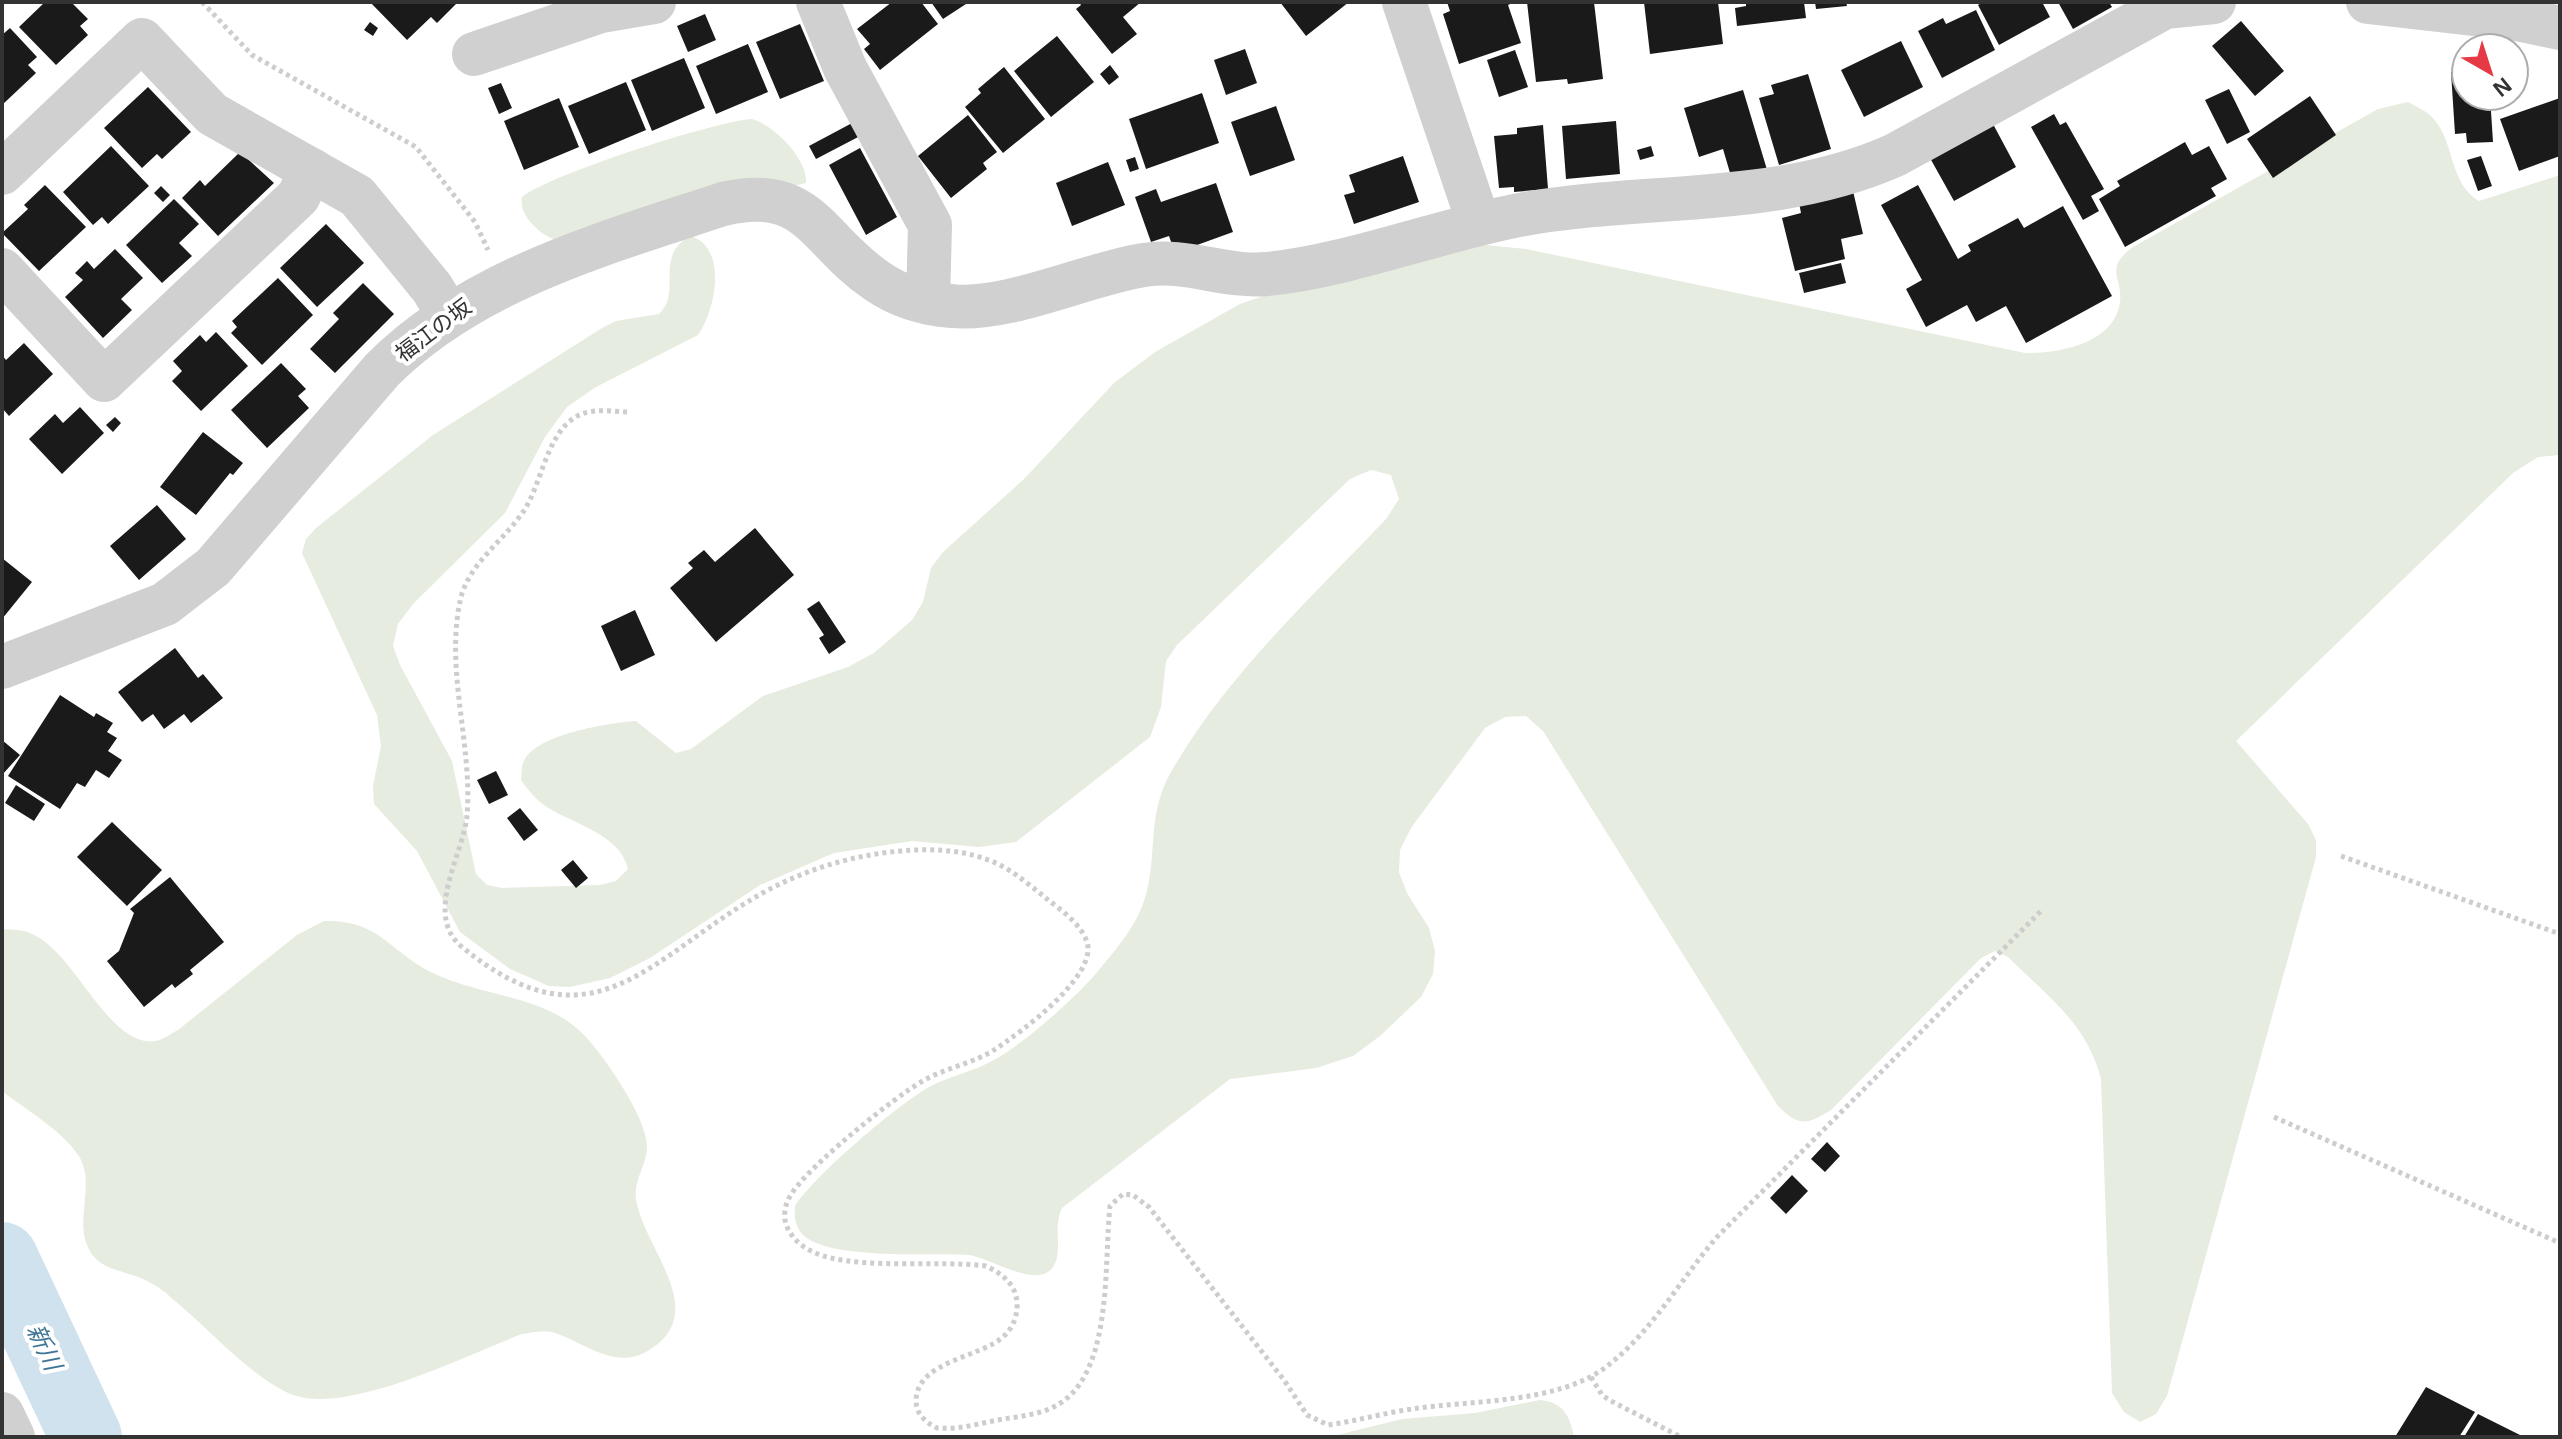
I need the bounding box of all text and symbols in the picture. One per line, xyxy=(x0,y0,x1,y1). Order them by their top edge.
north arrow xyxy=(2450,32,2530,112)
text: N xyxy=(2488,72,2516,102)
street label: 福江の坂 xyxy=(391,294,476,367)
water label: 新川 xyxy=(22,1319,68,1377)

